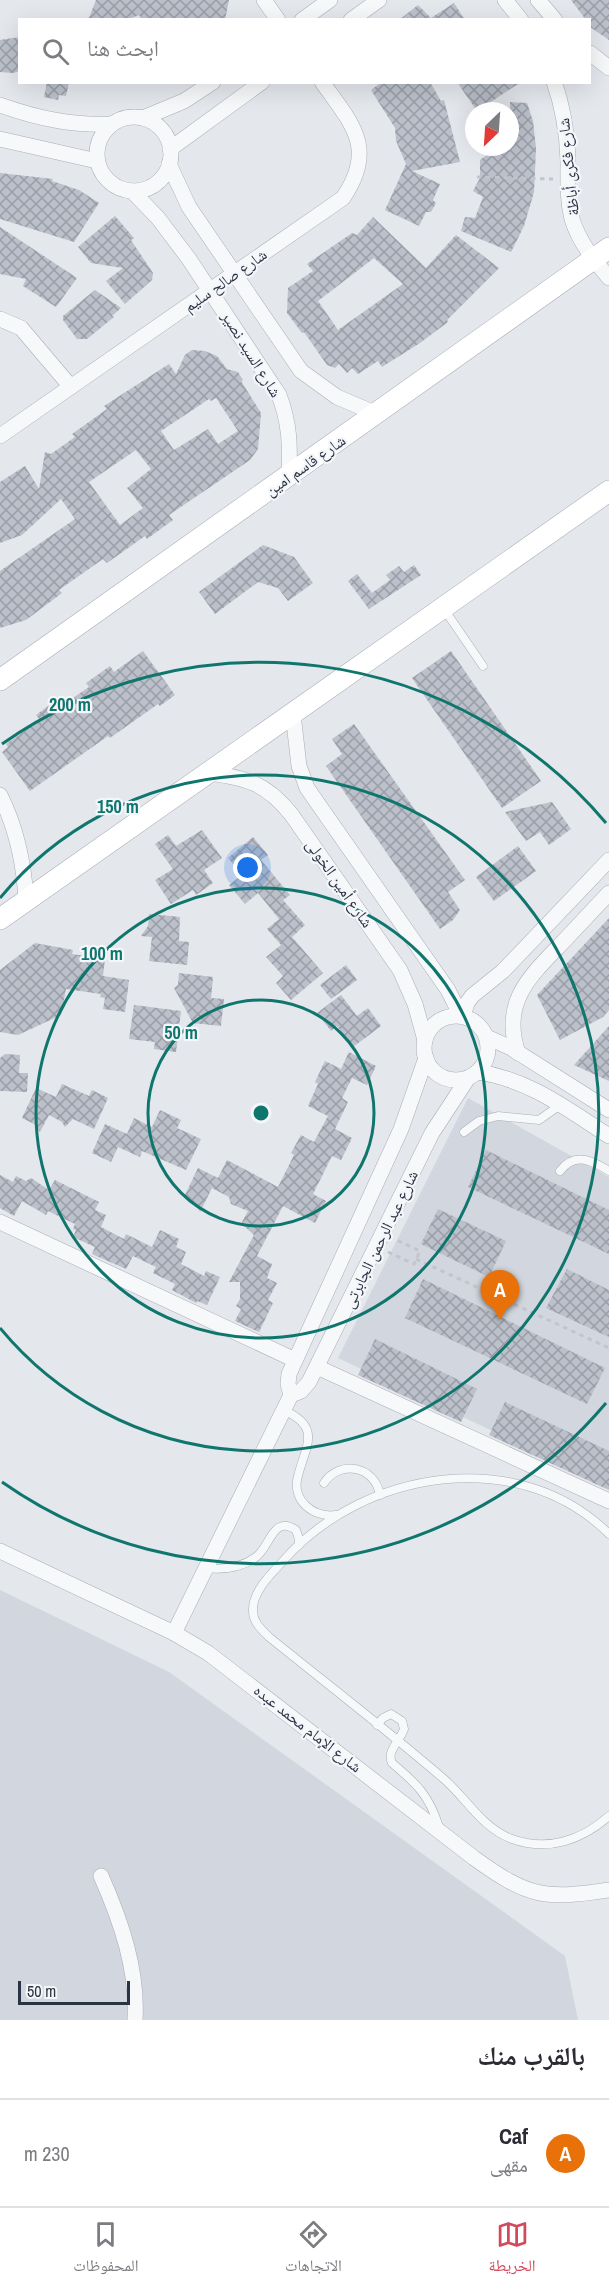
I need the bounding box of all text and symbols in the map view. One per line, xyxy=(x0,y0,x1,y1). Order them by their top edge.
search box xyxy=(18,18,591,84)
text: ابحث هنا xyxy=(87,33,159,63)
icon: search xyxy=(39,35,72,68)
north arrow xyxy=(465,102,519,156)
street label: شارع فكرى أباظة xyxy=(552,117,584,217)
street label: شارع صالح سليم xyxy=(179,243,271,317)
street label: شارع السيد نصير xyxy=(216,306,287,401)
street label: شارع قاسم امين xyxy=(260,429,350,501)
text: 200 m xyxy=(49,692,91,717)
text: 150 m xyxy=(97,794,139,819)
street label: شارع أمين الخولى xyxy=(301,834,379,932)
your location xyxy=(233,853,262,882)
text: 100 m xyxy=(81,941,123,966)
text: 50 m xyxy=(164,1020,198,1045)
centre of rings xyxy=(251,1103,271,1123)
street label: شارع عبد الرحمن الجابرتى xyxy=(337,1166,423,1312)
pin: A xyxy=(480,1270,520,1320)
street label: شارع الإمام محمد عبده xyxy=(249,1679,367,1777)
scale bar xyxy=(18,1978,130,2006)
text: 50 m xyxy=(27,1980,56,2002)
text: بالقرب منك xyxy=(478,2038,585,2073)
text: Caf xyxy=(499,2121,528,2151)
text: 230 m xyxy=(24,2140,70,2167)
text: A xyxy=(560,2140,571,2167)
text: مقهى xyxy=(490,2151,528,2178)
tab: المحفوظات xyxy=(73,2218,138,2281)
tab: الاتجاهات xyxy=(285,2218,342,2281)
tab: الخريطة xyxy=(489,2218,536,2281)

